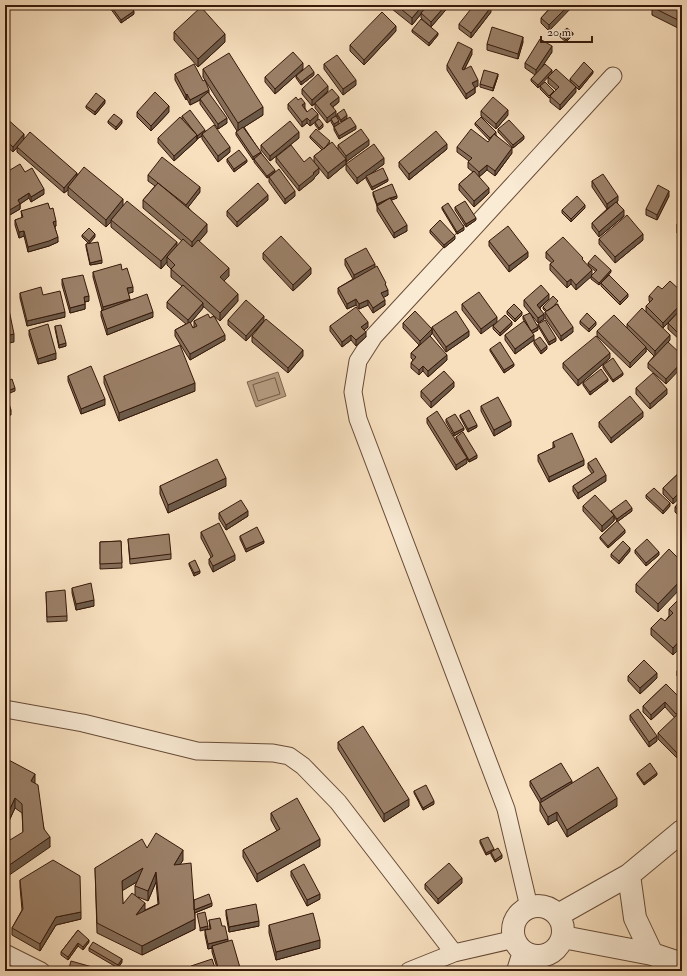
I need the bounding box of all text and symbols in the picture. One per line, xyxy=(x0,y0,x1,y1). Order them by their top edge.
scale bar xyxy=(541,18,592,44)
text: 20 m xyxy=(547,25,572,40)

